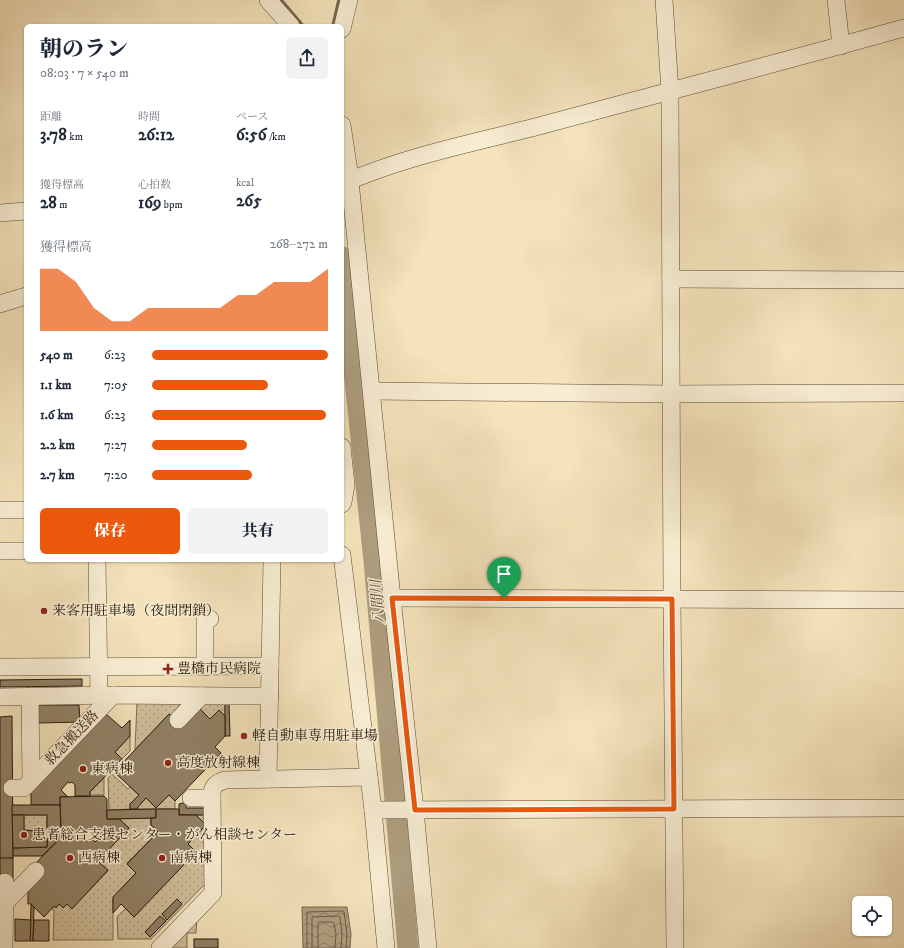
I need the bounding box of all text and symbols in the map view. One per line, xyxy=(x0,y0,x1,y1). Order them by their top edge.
text: 朝のラン xyxy=(40,36,128,63)
button: share xyxy=(286,37,328,79)
text: 08:03 · 7 × 540 m xyxy=(40,65,129,81)
text: 距離 xyxy=(40,110,62,124)
text: 時間 xyxy=(138,110,160,124)
text: ペース xyxy=(236,110,268,124)
text: 3.78 xyxy=(40,124,67,146)
text: 26:12 xyxy=(138,124,174,146)
text: 6:56 xyxy=(236,124,267,146)
text: km xyxy=(67,130,83,144)
text: /km xyxy=(267,130,286,144)
text: kcal xyxy=(236,176,254,190)
text: 獲得標高 xyxy=(40,178,84,192)
text: 心拍数 xyxy=(138,178,171,192)
text: 265 xyxy=(236,190,262,212)
text: 28 xyxy=(40,192,57,214)
text: 169 xyxy=(138,192,162,214)
text: m xyxy=(57,198,67,212)
text: bpm xyxy=(162,198,183,212)
text: 268–272 m xyxy=(270,236,328,252)
text: 獲得標高 xyxy=(40,239,92,255)
text: 540 m xyxy=(40,347,73,363)
text: 6:23 xyxy=(104,347,125,363)
text: 1.1 km xyxy=(40,377,72,393)
text: 7:05 xyxy=(104,377,128,393)
text: 1.6 km xyxy=(40,407,74,423)
text: 6:23 xyxy=(104,407,125,423)
text: 2.2 km xyxy=(40,437,75,453)
text: 7:27 xyxy=(104,437,127,453)
text: 2.7 km xyxy=(40,467,75,483)
text: 7:20 xyxy=(104,467,128,483)
button: 保存 xyxy=(40,508,180,554)
button: 共有 xyxy=(188,508,328,554)
pin xyxy=(487,557,521,598)
icon: arrive xyxy=(493,563,515,585)
water label: 八間川 xyxy=(366,577,389,625)
place label: 来客用駐車場（夜間閉鎖） xyxy=(52,602,220,620)
marker: 来客用駐車場（夜間閉鎖） xyxy=(39,606,49,616)
place label: 豊橋市民病院 xyxy=(177,660,261,678)
marker: 豊橋市民病院 xyxy=(162,663,174,675)
street label: 救急搬送路 xyxy=(41,707,103,769)
place label: 軽自動車専用駐車場 xyxy=(252,727,378,745)
marker: 軽自動車専用駐車場 xyxy=(239,731,249,741)
place label: 高度放射線棟 xyxy=(176,754,260,772)
marker: 高度放射線棟 xyxy=(163,758,173,768)
place label: 東病棟 xyxy=(91,760,133,778)
marker: 東病棟 xyxy=(78,764,88,774)
place label: 患者総合支援センター・がん相談センター xyxy=(32,826,297,844)
marker: 患者総合支援センター・がん相談センター xyxy=(19,830,29,840)
place label: 西病棟 xyxy=(78,849,120,867)
place label: 南病棟 xyxy=(170,849,212,867)
marker: 西病棟 xyxy=(65,853,75,863)
marker: 南病棟 xyxy=(157,853,167,863)
map controls xyxy=(852,896,892,936)
button: locate xyxy=(852,896,892,936)

